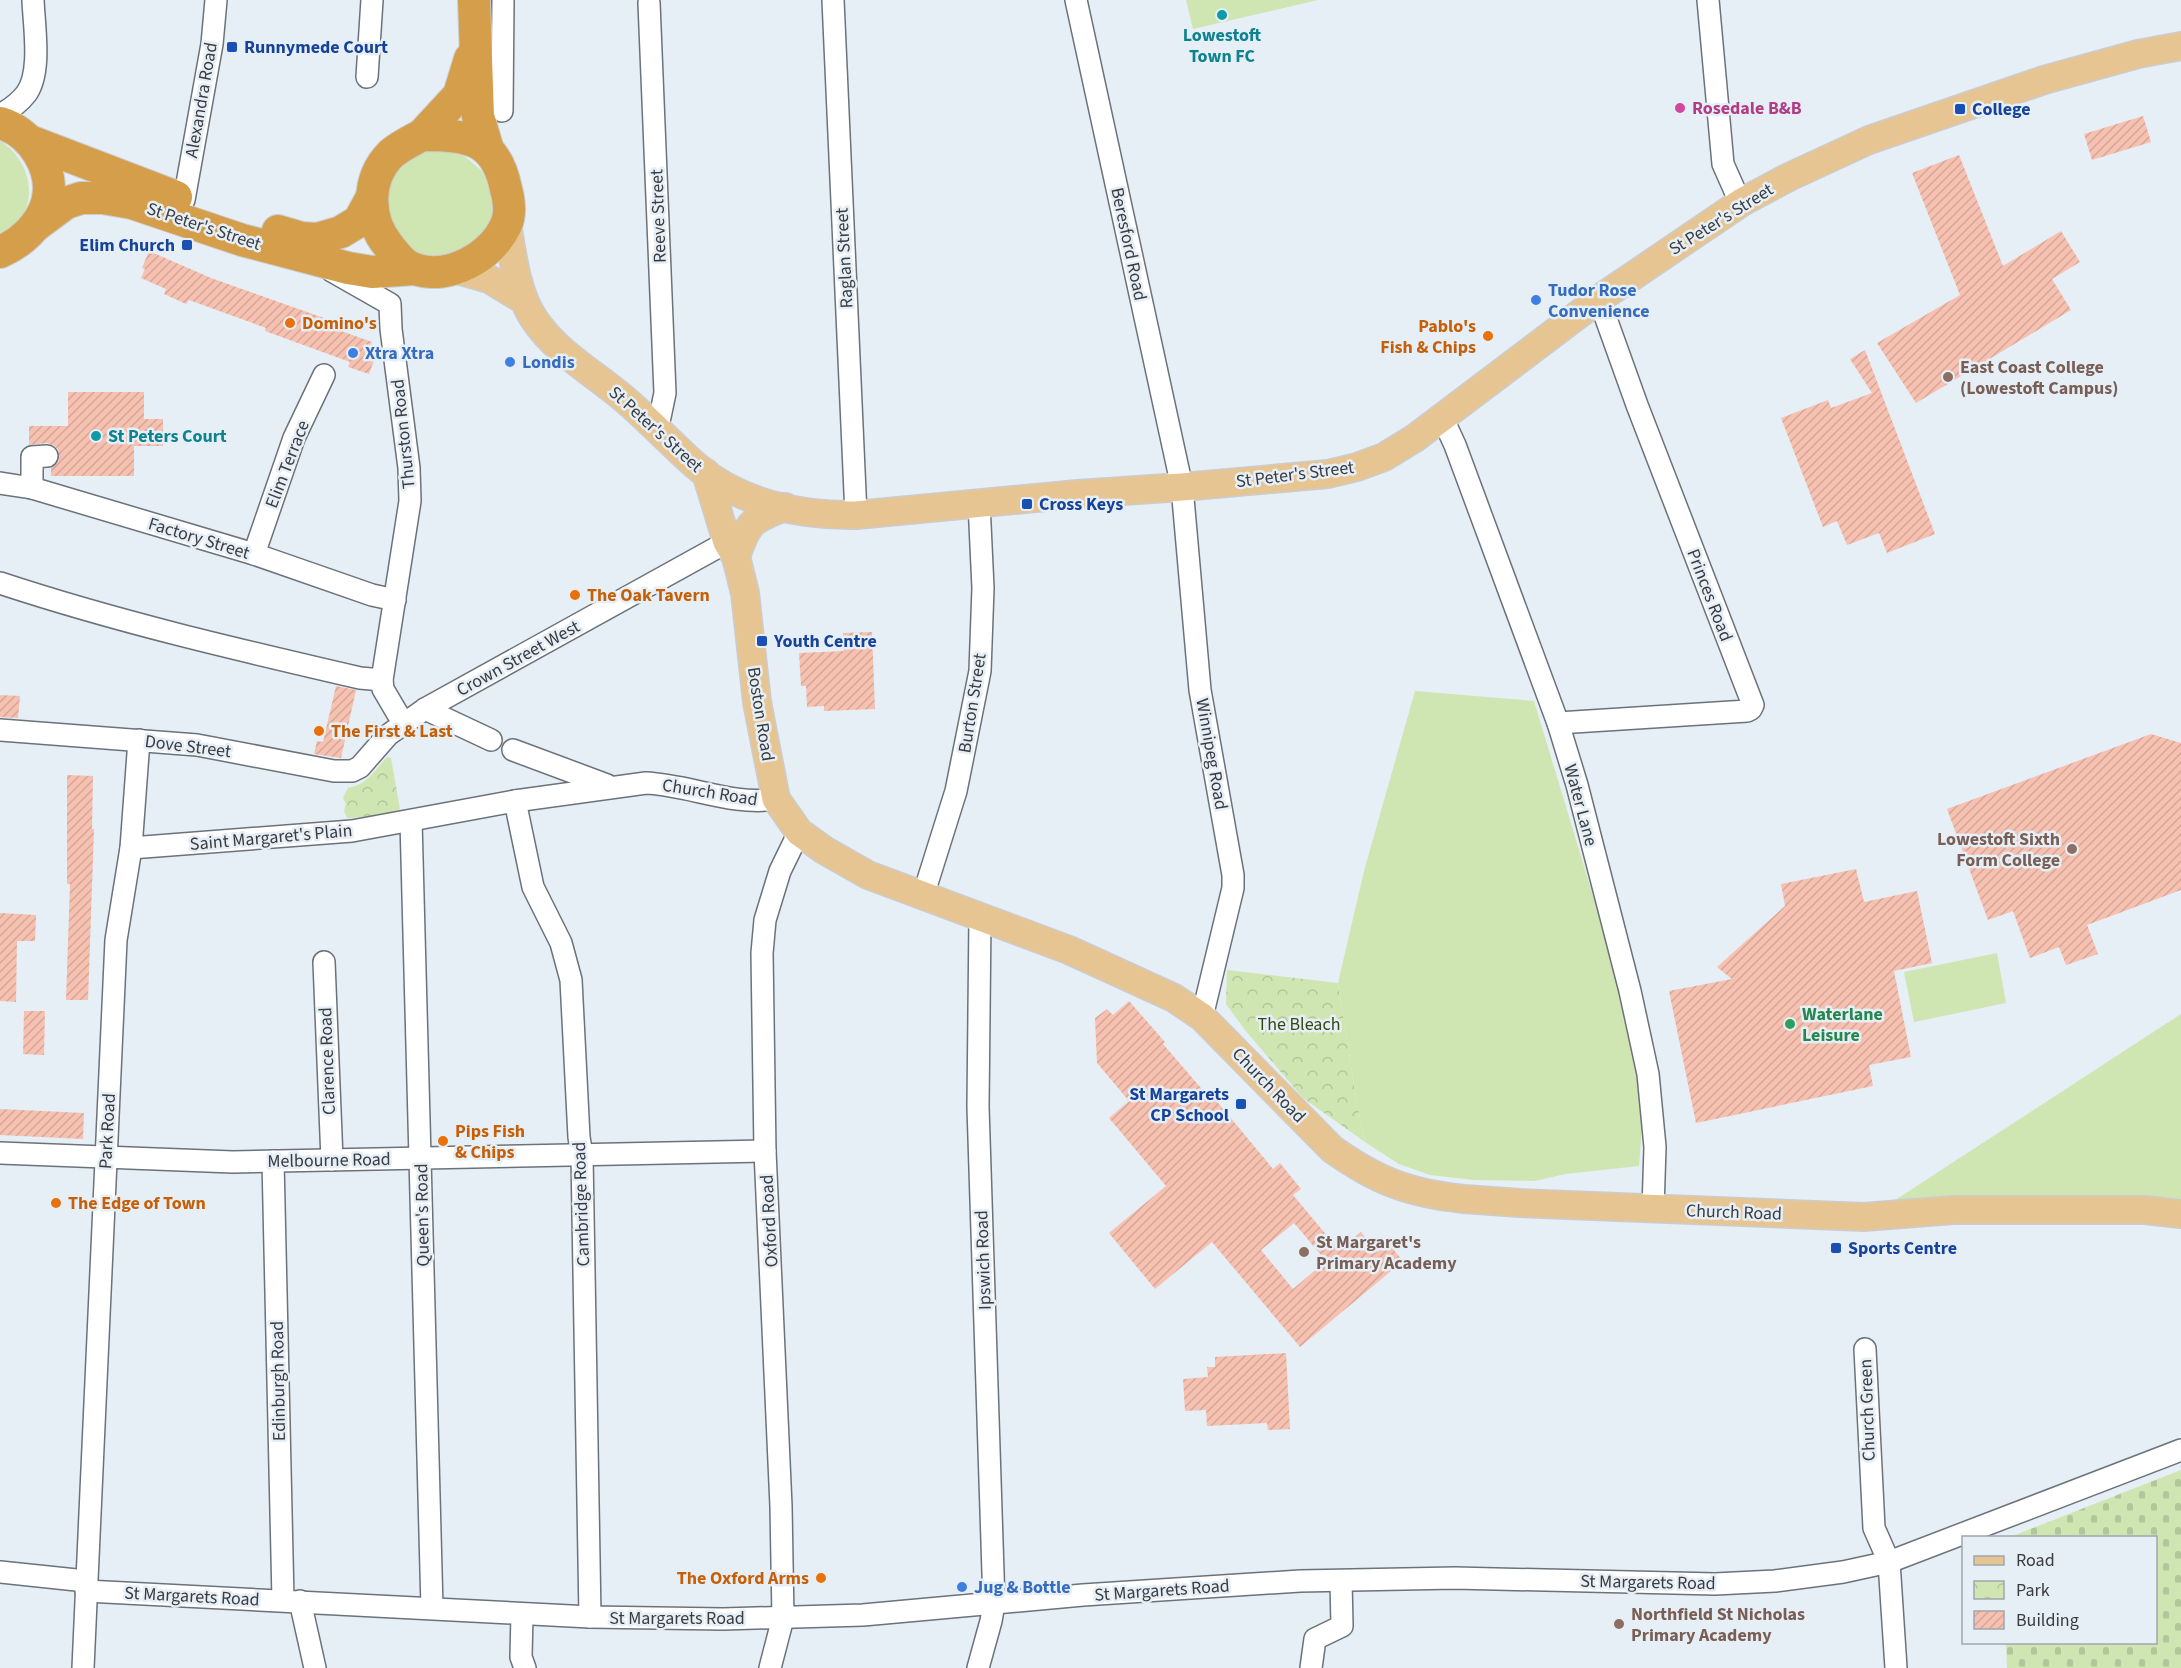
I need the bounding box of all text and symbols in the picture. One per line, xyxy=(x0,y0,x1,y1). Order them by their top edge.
marker: Lowestoft Town FC xyxy=(1215,8,1229,22)
place label: Lowestoft Town FC xyxy=(1183,23,1262,69)
place label: Runnymede Court xyxy=(244,35,388,60)
street label: Alexandra Road xyxy=(179,40,224,160)
marker: Runnymede Court xyxy=(225,40,239,54)
place label: Rosedale B&B xyxy=(1692,96,1802,121)
place label: College xyxy=(1972,97,2031,122)
marker: Rosedale B&B xyxy=(1673,101,1687,115)
marker: College xyxy=(1953,102,1967,116)
street label: Reeve Street xyxy=(644,169,673,263)
street label: St Peter's Street xyxy=(1664,177,1778,261)
street label: Beresford Road xyxy=(1104,185,1153,303)
street label: St Peter's Street xyxy=(144,196,264,257)
street label: Raglan Street xyxy=(829,207,860,309)
place label: Elim Church xyxy=(79,233,175,258)
marker: Elim Church xyxy=(180,238,194,252)
place label: Tudor Rose Convenience xyxy=(1548,278,1650,324)
marker: Tudor Rose Convenience xyxy=(1529,293,1543,307)
place label: Domino's xyxy=(302,311,377,336)
place label: Pablo's Fish & Chips xyxy=(1380,314,1476,360)
marker: Domino's xyxy=(283,316,297,330)
marker: Pablo's Fish & Chips xyxy=(1481,329,1495,343)
place label: Xtra Xtra xyxy=(365,341,434,366)
marker: Xtra Xtra xyxy=(346,346,360,360)
place label: Londis xyxy=(522,350,575,375)
marker: Londis xyxy=(503,355,517,369)
place label: East Coast College (Lowestoft Campus) xyxy=(1960,355,2118,401)
marker: East Coast College (Lowestoft Campus) xyxy=(1941,370,1955,384)
street label: Thurston Road xyxy=(385,378,422,490)
street label: St Peter's Street xyxy=(603,380,708,478)
street label: Elim Terrace xyxy=(259,417,316,512)
place label: St Peters Court xyxy=(108,424,227,449)
marker: St Peters Court xyxy=(89,429,103,443)
street label: St Peter's Street xyxy=(1235,455,1356,494)
place label: Cross Keys xyxy=(1039,492,1123,517)
marker: Cross Keys xyxy=(1020,497,1034,511)
street label: Factory Street xyxy=(145,511,253,566)
street label: Princes Road xyxy=(1680,545,1739,645)
place label: The Oak Tavern xyxy=(587,583,710,608)
marker: The Oak Tavern xyxy=(568,588,582,602)
street label: Crown Street West xyxy=(452,614,584,703)
place label: Youth Centre xyxy=(773,629,877,654)
marker: Youth Centre xyxy=(755,634,769,648)
street label: Burton Street xyxy=(952,651,993,755)
street label: Boston Road xyxy=(741,665,780,763)
street label: Winnipeg Road xyxy=(1189,696,1234,812)
place label: The First & Last xyxy=(331,719,453,744)
marker: The First & Last xyxy=(312,724,326,738)
street label: Dove Street xyxy=(143,729,233,764)
street label: Water Lane xyxy=(1558,761,1603,849)
street label: Church Road xyxy=(660,773,759,812)
street label: Saint Margaret's Plain xyxy=(189,818,353,857)
place label: Lowestoft Sixth Form College xyxy=(1937,827,2060,873)
marker: Lowestoft Sixth Form College xyxy=(2065,842,2079,856)
place label: Waterlane Leisure xyxy=(1802,1002,1883,1048)
street label: Clarence Road xyxy=(313,1007,342,1115)
park label: The Bleach xyxy=(1258,1012,1340,1037)
marker: Waterlane Leisure xyxy=(1783,1017,1797,1031)
street label: Church Road xyxy=(1226,1042,1311,1129)
place label: St Margarets CP School xyxy=(1129,1082,1229,1128)
street label: Park Road xyxy=(93,1092,122,1170)
marker: St Margarets CP School xyxy=(1234,1097,1248,1111)
place label: Pips Fish & Chips xyxy=(455,1119,525,1165)
marker: Pips Fish & Chips xyxy=(436,1134,450,1148)
street label: Cambridge Road xyxy=(567,1141,596,1267)
street label: Melbourne Road xyxy=(267,1147,391,1174)
street label: Queen's Road xyxy=(409,1163,436,1267)
street label: Oxford Road xyxy=(755,1174,784,1268)
place label: The Edge of Town xyxy=(68,1191,206,1216)
marker: The Edge of Town xyxy=(49,1196,63,1210)
street label: Church Road xyxy=(1685,1198,1782,1227)
street label: Ipswich Road xyxy=(969,1210,998,1310)
place label: St Margaret's Primary Academy xyxy=(1316,1230,1457,1276)
place label: Sports Centre xyxy=(1848,1236,1957,1261)
marker: Sports Centre xyxy=(1829,1241,1843,1255)
marker: St Margaret's Primary Academy xyxy=(1297,1245,1311,1259)
street label: Edinburgh Road xyxy=(265,1321,292,1441)
street label: Church Green xyxy=(1853,1358,1882,1462)
legend xyxy=(1962,1536,2157,1644)
text: Road xyxy=(2016,1548,2055,1573)
place label: The Oxford Arms xyxy=(677,1566,809,1591)
street label: St Margarets Road xyxy=(1580,1569,1716,1596)
marker: The Oxford Arms xyxy=(814,1571,828,1585)
street label: St Margarets Road xyxy=(1094,1573,1230,1608)
place label: Jug & Bottle xyxy=(974,1575,1071,1600)
text: Park xyxy=(2016,1578,2050,1603)
street label: St Margarets Road xyxy=(124,1580,260,1613)
marker: Jug & Bottle xyxy=(955,1580,969,1594)
place label: Northfield St Nicholas Primary Academy xyxy=(1631,1602,1805,1648)
street label: St Margarets Road xyxy=(609,1606,745,1631)
text: Building xyxy=(2016,1608,2079,1633)
marker: Northfield St Nicholas Primary Academy xyxy=(1612,1617,1626,1631)

